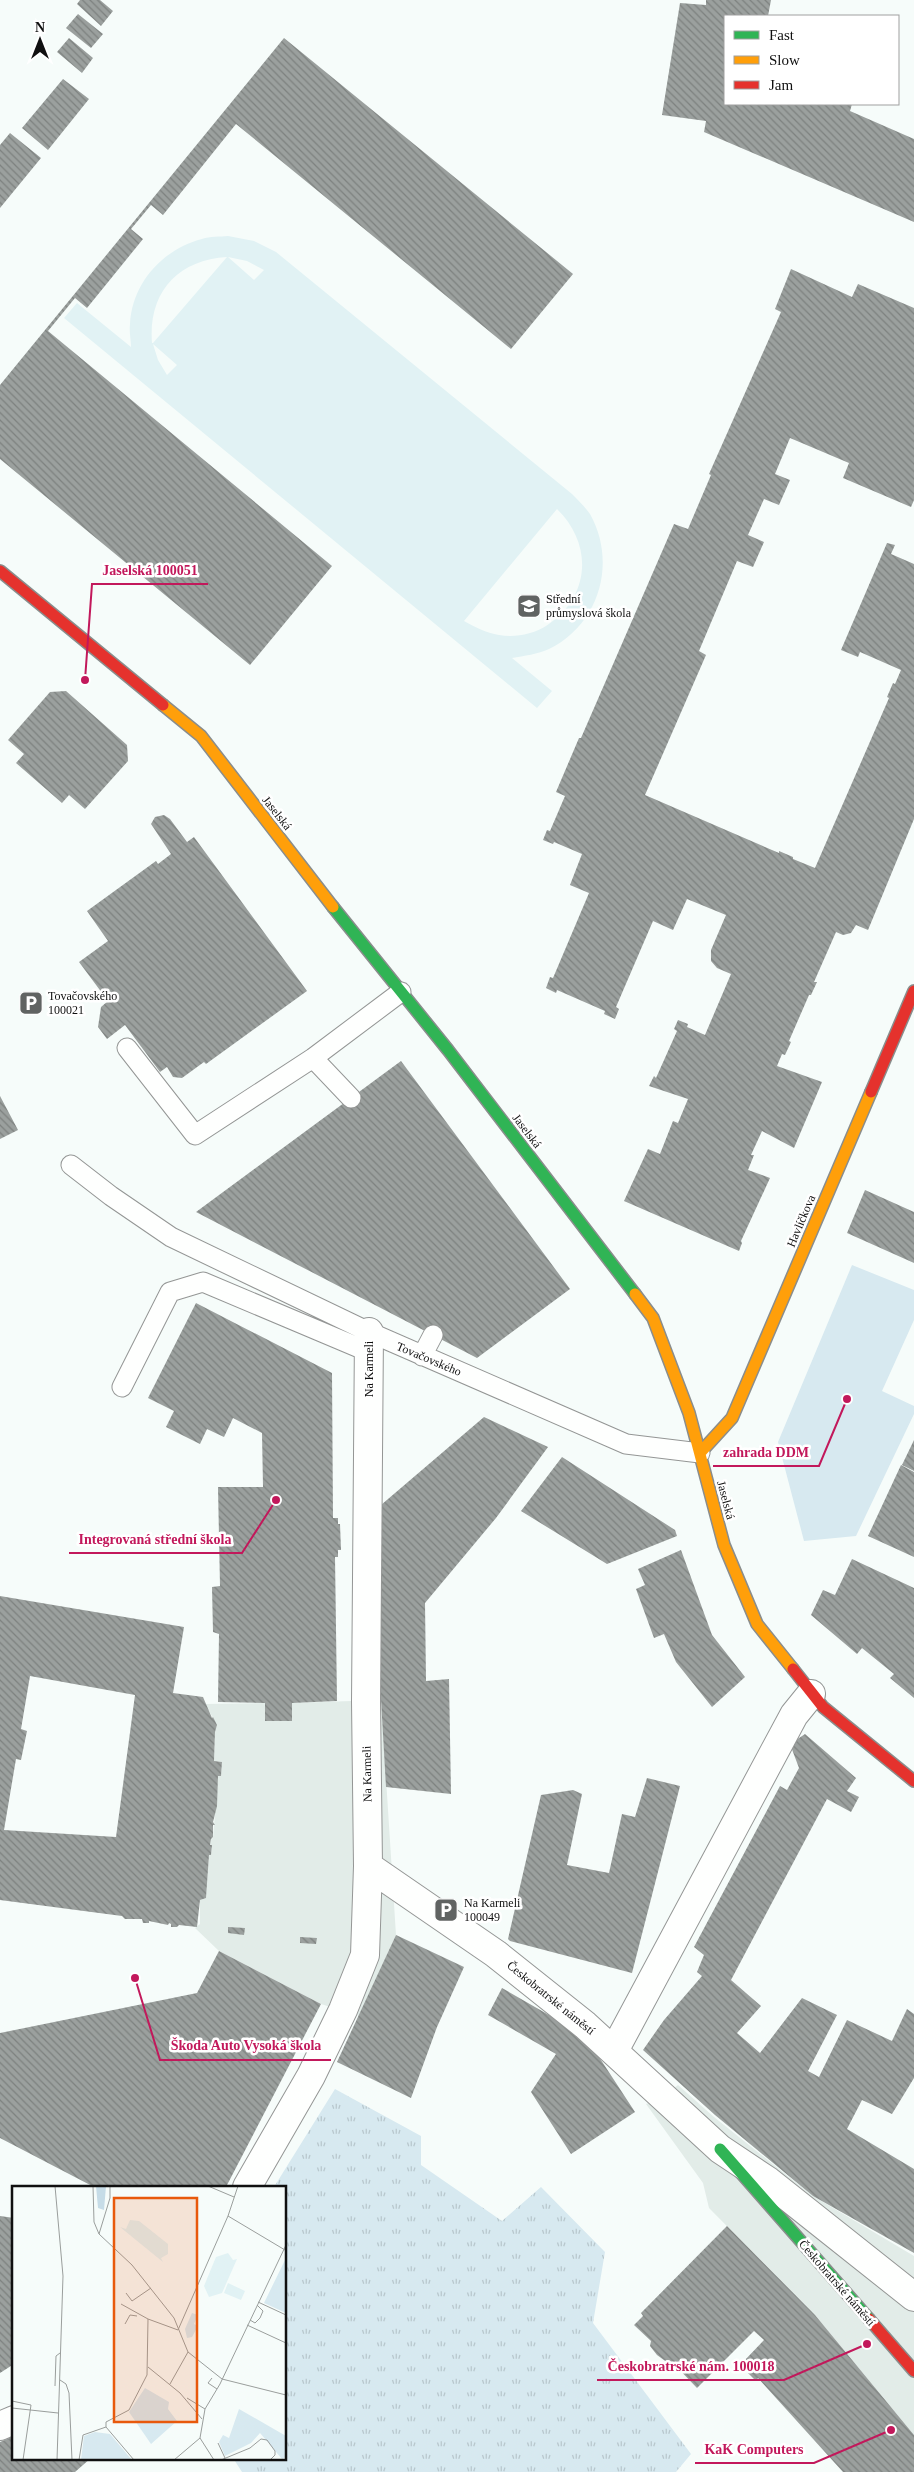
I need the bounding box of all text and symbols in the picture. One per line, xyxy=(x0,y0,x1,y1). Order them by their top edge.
north arrow xyxy=(15,15,65,65)
legend xyxy=(724,15,899,105)
text: N xyxy=(35,20,45,35)
text: Fast xyxy=(769,27,795,43)
text: Slow xyxy=(769,52,800,68)
text: Jam xyxy=(769,77,793,93)
callout: Jaselská 100051 xyxy=(92,555,208,584)
text: Jaselská 100051 xyxy=(102,563,198,578)
place label: Střední průmyslová škola xyxy=(546,592,632,620)
school or university icon: Střední průmyslová škola xyxy=(516,593,542,619)
street label: Jaselská xyxy=(259,793,295,833)
place label: Tovačovského 100021 xyxy=(48,989,117,1017)
parking icon: Tovačovského 100021 xyxy=(18,990,44,1016)
street label: Jaselská xyxy=(510,1111,545,1151)
street label: Havlíčkova xyxy=(784,1192,819,1249)
street label: Tovačovského xyxy=(394,1339,464,1379)
street label: Na Karmeli xyxy=(362,1340,376,1397)
callout: zahrada DDM xyxy=(713,1437,819,1466)
text: zahrada DDM xyxy=(723,1445,809,1460)
street label: Jaselská xyxy=(714,1479,738,1521)
callout: Integrovaná střední škola xyxy=(69,1524,242,1553)
text: Integrovaná střední škola xyxy=(79,1532,231,1547)
street label: Na Karmeli xyxy=(359,1745,374,1802)
place label: Na Karmeli 100049 xyxy=(464,1896,521,1924)
parking icon: Na Karmeli 100049 xyxy=(433,1897,459,1923)
street label: Českobratrské náměstí xyxy=(504,1958,598,2038)
callout: Škoda Auto Vysoká škola xyxy=(160,2031,331,2060)
text: Škoda Auto Vysoká škola xyxy=(171,2037,321,2053)
inset map xyxy=(12,2186,286,2460)
street label: Českobratrské náměstí xyxy=(796,2237,878,2329)
callout: Českobratrské nám. 100018 xyxy=(597,2351,784,2380)
text: Českobratrské nám. 100018 xyxy=(608,2358,774,2374)
callout: KaK Computers xyxy=(695,2434,814,2463)
text: KaK Computers xyxy=(704,2442,804,2457)

